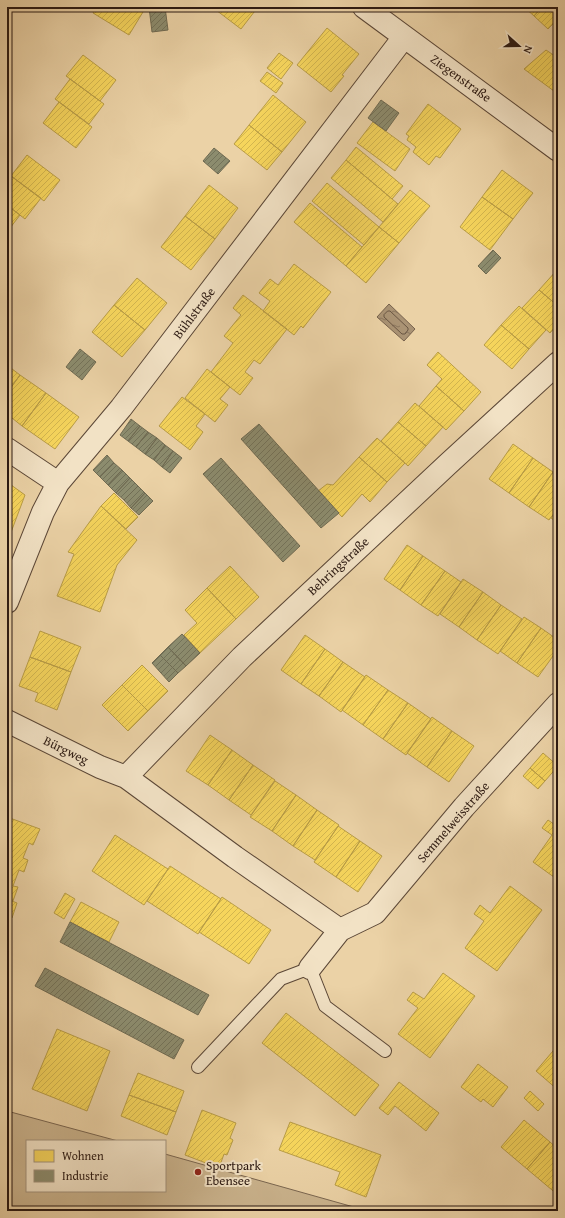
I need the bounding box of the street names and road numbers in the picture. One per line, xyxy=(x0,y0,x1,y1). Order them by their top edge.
street label: Ziegenstraße xyxy=(427,49,495,107)
street label: Bühlstraße xyxy=(168,283,220,343)
street label: Behringstraße xyxy=(303,532,373,600)
street label: Bürgweg xyxy=(40,731,92,769)
street label: Semmelweisstraße xyxy=(412,777,494,867)

